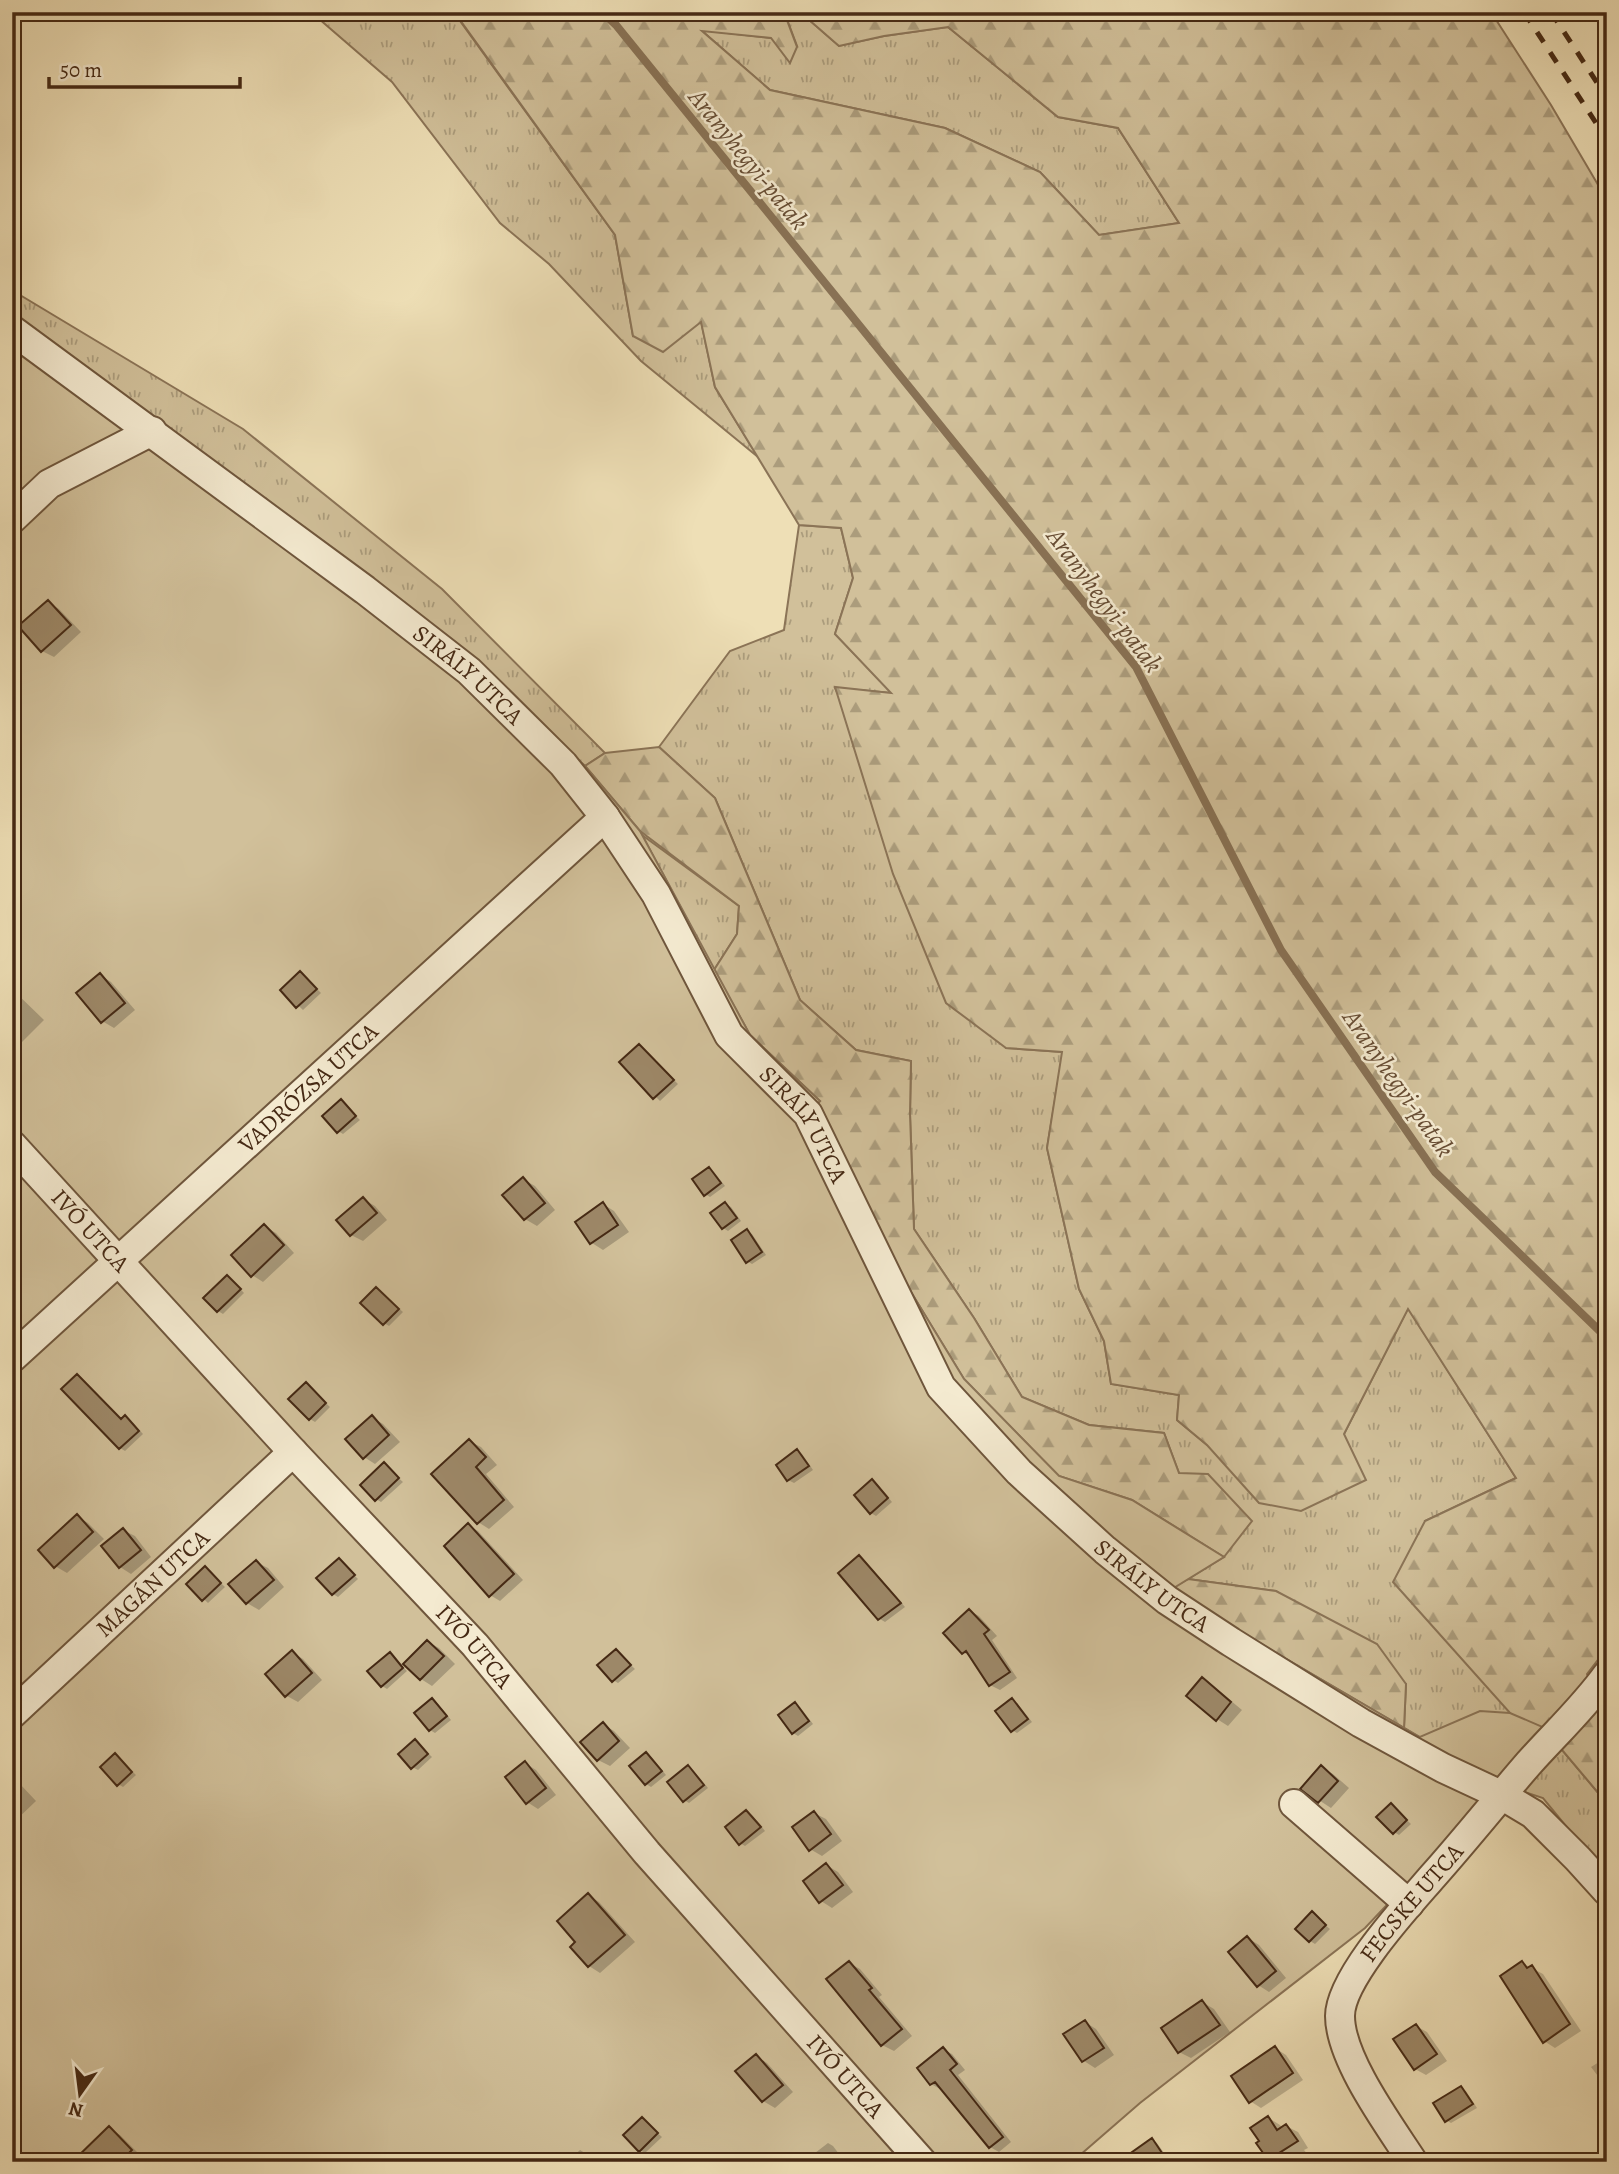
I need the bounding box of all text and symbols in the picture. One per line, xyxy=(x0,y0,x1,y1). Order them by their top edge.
scale bar xyxy=(49,46,240,90)
text: 50 m xyxy=(60,56,102,84)
water label: Aranyhegyi-patak xyxy=(679,80,817,238)
water label: Aranyhegyi-patak xyxy=(1037,519,1171,680)
street label: SIRÁLY UTCA xyxy=(406,617,531,733)
water label: Aranyhegyi-patak xyxy=(1334,1001,1463,1164)
street label: VADRÓZSA UTCA xyxy=(231,1015,386,1161)
street label: SIRÁLY UTCA xyxy=(752,1058,856,1189)
street label: IVÓ UTCA xyxy=(44,1182,137,1280)
street label: MAGÁN UTCA xyxy=(89,1521,217,1644)
street label: SIRÁLY UTCA xyxy=(1087,1532,1217,1640)
street label: IVÓ UTCA xyxy=(429,1597,521,1696)
street label: FECSKE UTCA xyxy=(1352,1836,1471,1968)
street label: IVÓ UTCA xyxy=(800,2027,892,2126)
north arrow xyxy=(46,2058,116,2128)
text: N xyxy=(66,2095,86,2124)

